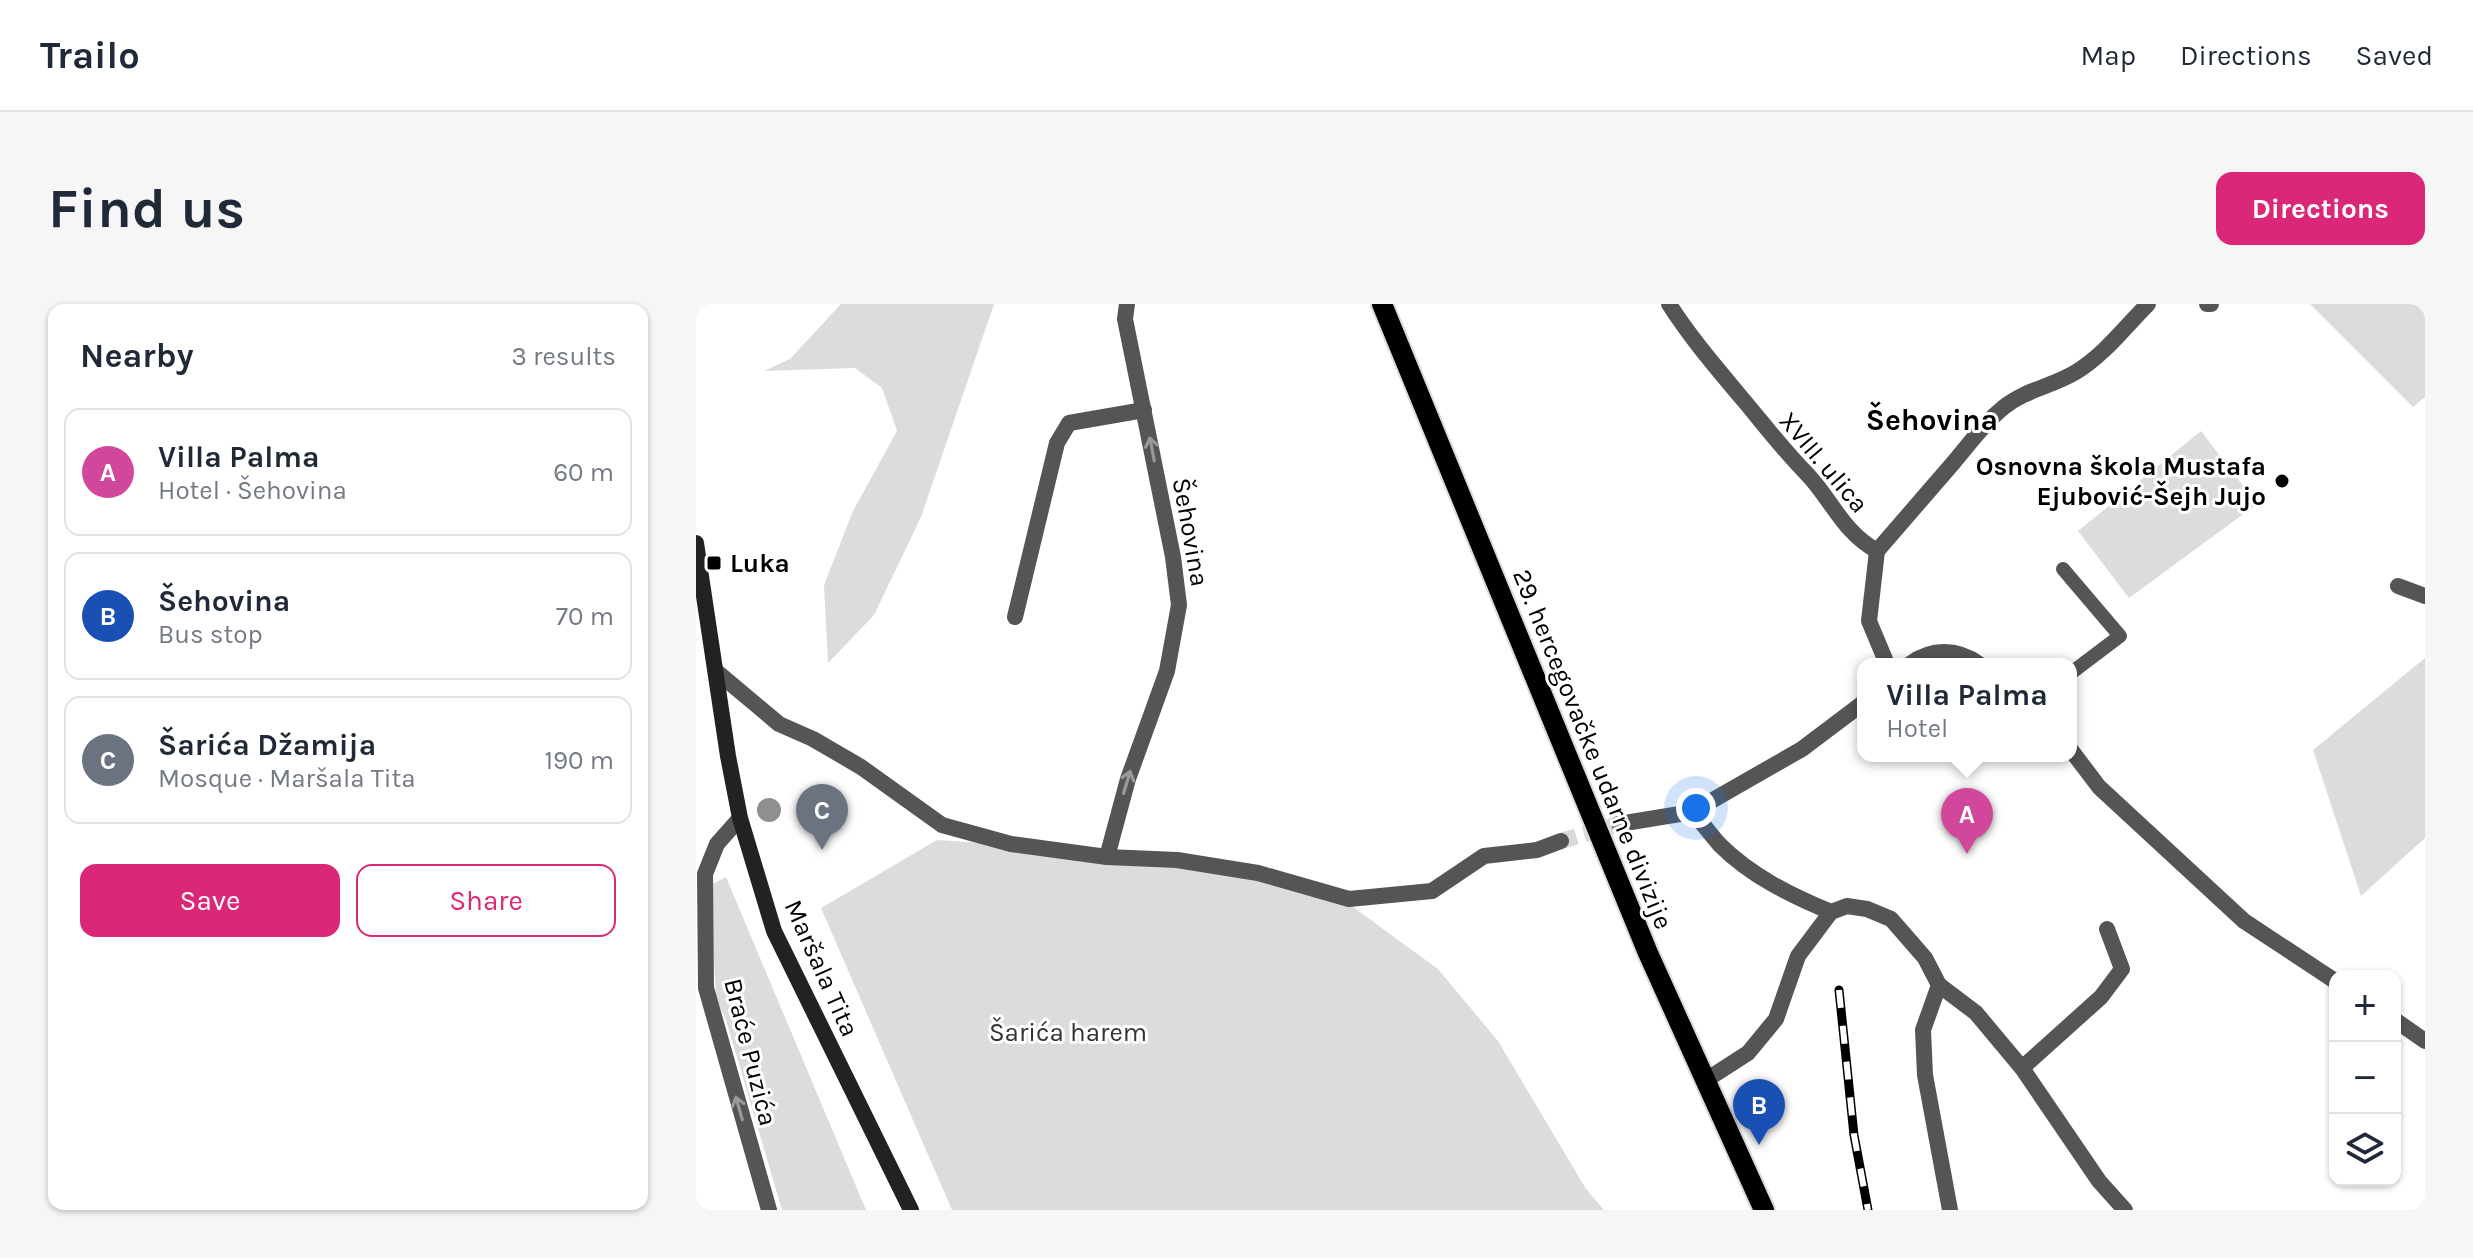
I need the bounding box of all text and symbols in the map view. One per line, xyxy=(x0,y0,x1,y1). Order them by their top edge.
text: Trailo xyxy=(40,33,140,78)
text: Map xyxy=(2081,39,2136,72)
text: Directions xyxy=(2180,39,2312,72)
text: Saved xyxy=(2356,39,2433,72)
button: Directions xyxy=(2216,172,2425,245)
text: Find us xyxy=(48,176,245,241)
text: Nearby xyxy=(80,336,194,376)
text: 3 results xyxy=(512,341,616,372)
district label: Šehovina xyxy=(1866,401,1998,438)
street label: XVIII. ulica xyxy=(1772,405,1875,519)
one-way arrow xyxy=(1143,436,1158,462)
text: Villa Palma xyxy=(158,439,319,475)
place label: Osnovna škola Mustafa Ejubović-Šejh Jujo xyxy=(1976,451,2266,512)
text: A xyxy=(100,457,116,488)
text: 60 m xyxy=(553,457,614,488)
marker: Osnovna škola Mustafa Ejubović-Šejh Jujo xyxy=(2273,472,2291,490)
text: Hotel · Šehovina xyxy=(158,475,347,506)
street label: Šehovina xyxy=(1166,475,1216,589)
place label: Luka xyxy=(730,548,790,579)
marker: Luka xyxy=(705,554,723,572)
street label: 29. hercegovačke udarne divizije xyxy=(1506,565,1679,934)
text: Šehovina xyxy=(158,583,290,619)
text: B xyxy=(100,601,116,632)
text: 70 m xyxy=(556,601,614,632)
text: Bus stop xyxy=(158,619,263,650)
popup xyxy=(1857,658,2077,762)
text: Villa Palma xyxy=(1886,677,2048,713)
text: Hotel xyxy=(1886,713,1948,744)
text: Šarića Džamija xyxy=(158,727,376,763)
text: C xyxy=(100,745,116,776)
text: 190 m xyxy=(544,745,614,776)
text: Mosque · Maršala Tita xyxy=(158,763,416,794)
one-way arrow xyxy=(1121,770,1136,795)
pin: C xyxy=(796,784,848,850)
your location xyxy=(1676,788,1716,828)
pin: A xyxy=(1941,788,1993,854)
button: Save xyxy=(80,864,340,937)
button: Share xyxy=(356,864,616,937)
street label: Maršala Tita xyxy=(778,895,865,1041)
map controls xyxy=(2329,970,2401,1186)
button: + xyxy=(2329,970,2401,1042)
street label: Braće Puzića xyxy=(717,975,784,1129)
park label: Šarića harem xyxy=(989,1016,1147,1048)
button: − xyxy=(2329,1042,2401,1114)
pin: B xyxy=(1733,1079,1785,1145)
one-way arrow xyxy=(731,1096,746,1122)
button: layers xyxy=(2329,1114,2401,1186)

